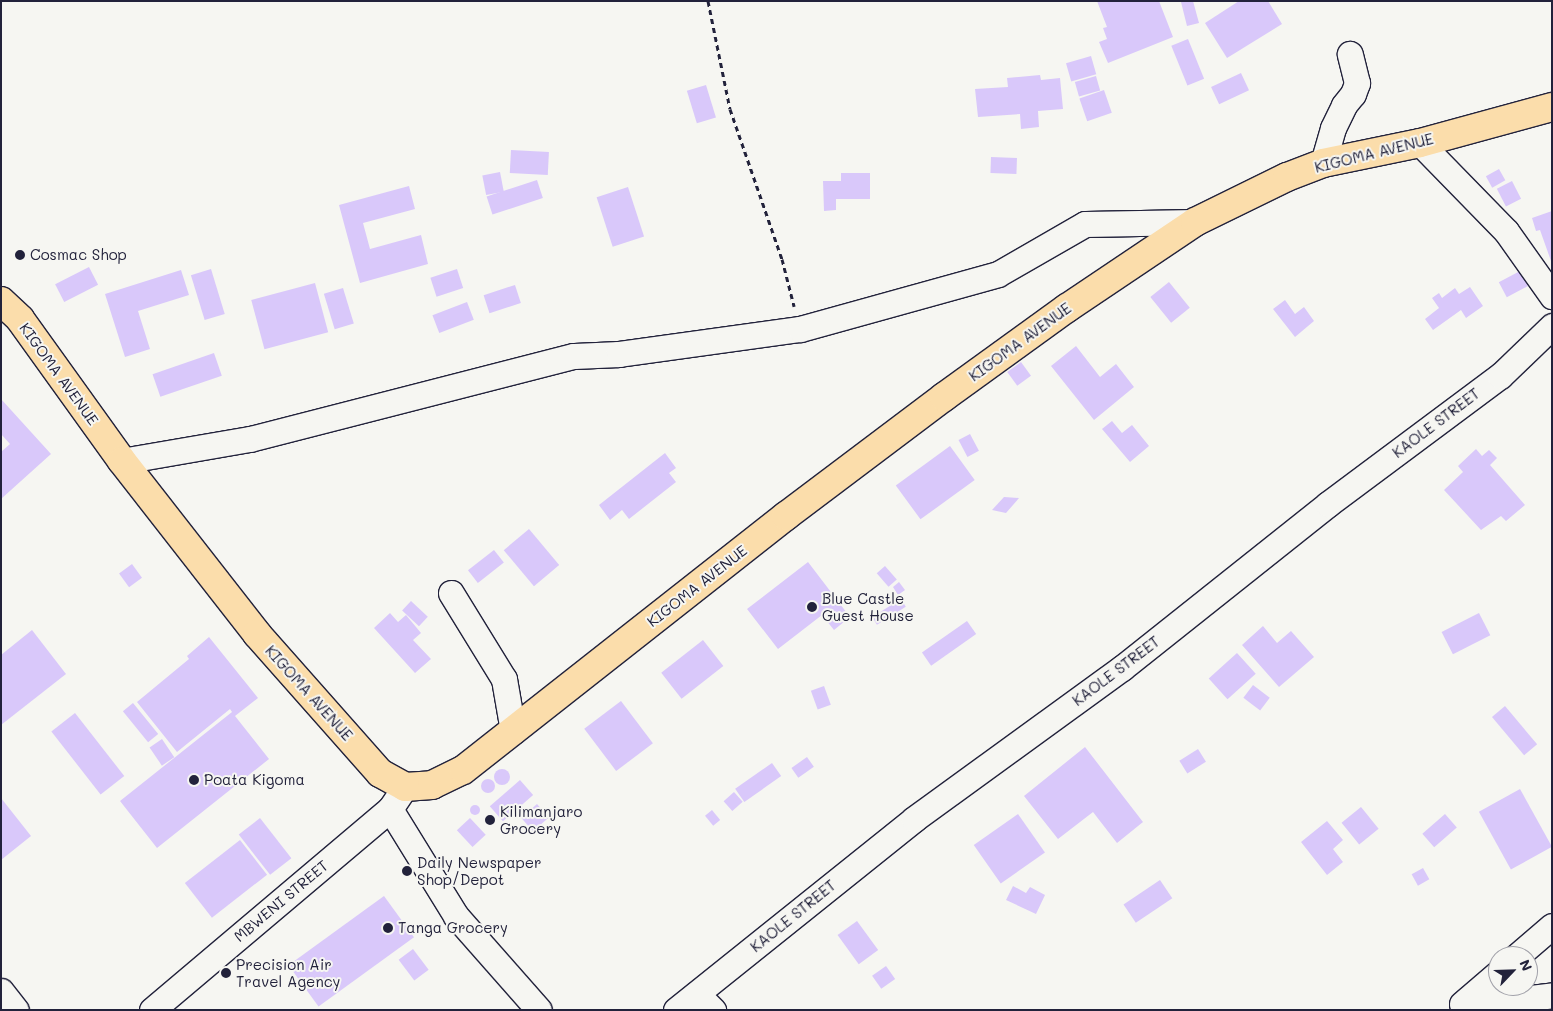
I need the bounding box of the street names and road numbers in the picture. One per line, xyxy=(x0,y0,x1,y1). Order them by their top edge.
street label: KIGOMA AVENUE xyxy=(1313,130,1435,176)
street label: KIGOMA AVENUE xyxy=(965,299,1075,385)
street label: KIGOMA AVENUE xyxy=(16,319,102,429)
street label: KAOLE STREET xyxy=(1389,384,1483,462)
street label: KIGOMA AVENUE xyxy=(643,541,751,631)
street label: KAOLE STREET xyxy=(1069,632,1163,710)
street label: KIGOMA AVENUE xyxy=(262,642,356,744)
street label: MBWENI STREET xyxy=(230,856,332,946)
street label: KAOLE STREET xyxy=(747,876,839,956)

